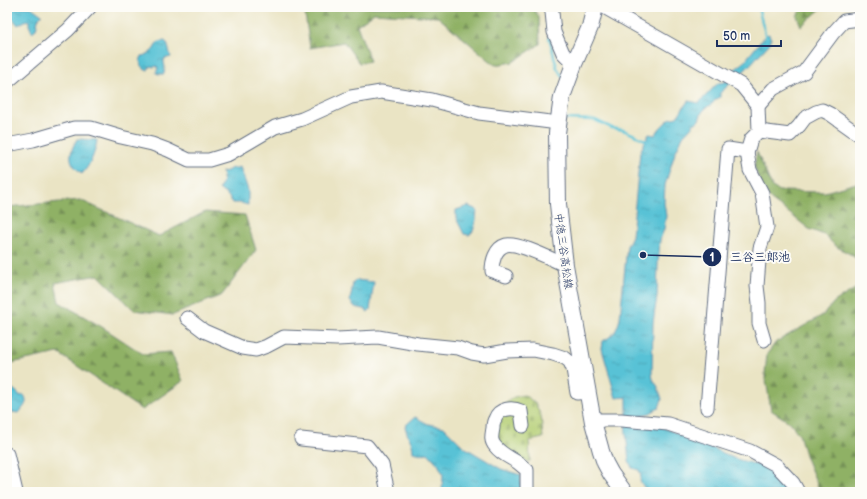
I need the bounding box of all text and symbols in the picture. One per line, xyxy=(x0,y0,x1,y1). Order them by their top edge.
scale bar xyxy=(717,22,781,48)
text: 50 m xyxy=(723,29,750,44)
street label: 中徳三谷高松線 xyxy=(552,212,575,290)
callout: 三谷三郎池 xyxy=(702,245,798,269)
text: 1 xyxy=(709,250,715,265)
text: 三谷三郎池 xyxy=(730,250,790,265)

